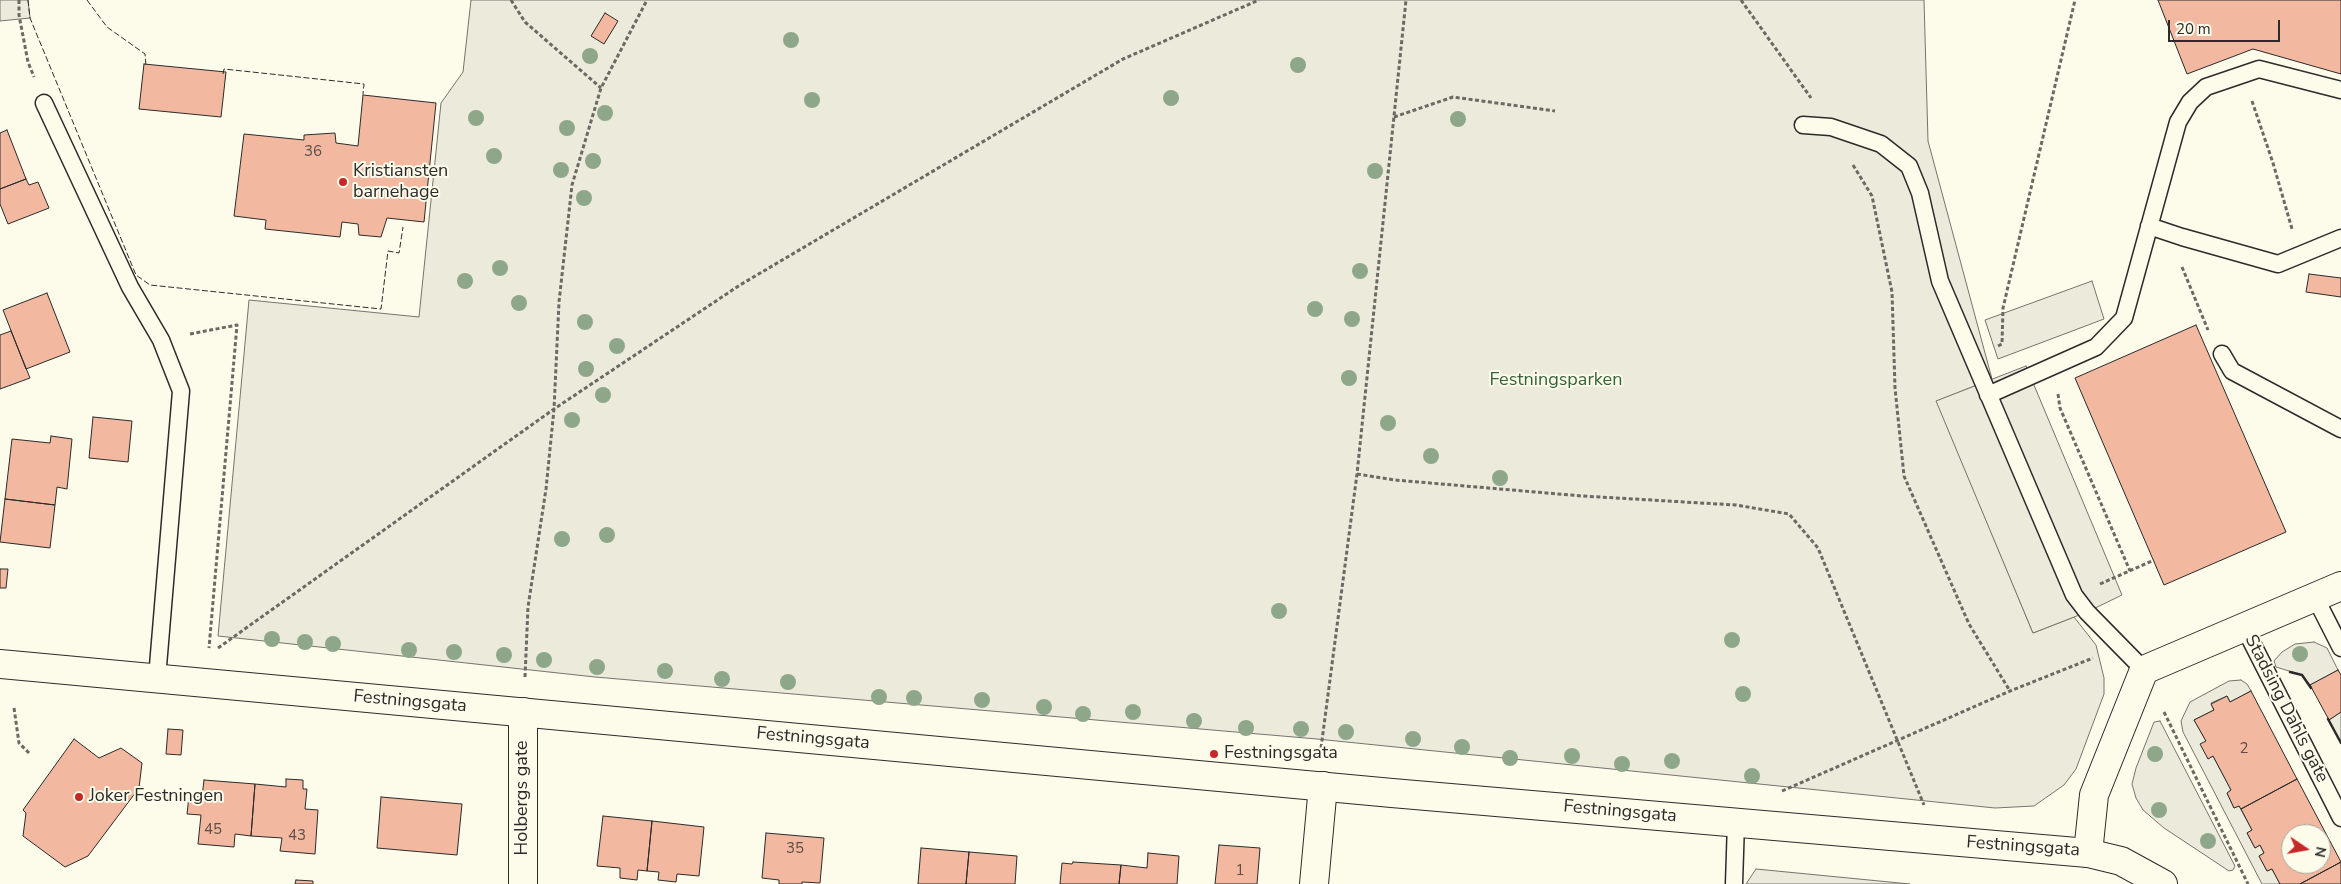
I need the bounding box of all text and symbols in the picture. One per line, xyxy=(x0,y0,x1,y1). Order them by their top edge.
scale bar xyxy=(2171,10,2284,42)
text: 20 m xyxy=(2176,19,2211,39)
house number: 36 xyxy=(304,143,322,161)
place label: Kristiansten barnehage xyxy=(353,161,448,203)
marker: Kristiansten barnehage xyxy=(337,176,349,188)
park label: Festningsparken xyxy=(1490,370,1622,392)
street label: Stadsing Dahls gate xyxy=(2239,631,2333,787)
street label: Festningsgata xyxy=(352,686,468,718)
street label: Festningsgata xyxy=(755,723,871,755)
street label: Holbergs gate xyxy=(512,740,534,856)
house number: 2 xyxy=(2240,740,2248,758)
place label: Festningsgata xyxy=(1224,743,1338,765)
marker: Festningsgata xyxy=(1208,748,1220,760)
place label: Joker Festningen xyxy=(89,786,223,808)
marker: Joker Festningen xyxy=(73,791,85,803)
street label: Festningsgata xyxy=(1562,796,1678,828)
house number: 45 xyxy=(204,821,222,839)
north arrow xyxy=(2281,824,2331,874)
house number: 43 xyxy=(288,827,306,845)
street label: Festningsgata xyxy=(1966,832,2080,862)
house number: 35 xyxy=(786,840,804,858)
text: N xyxy=(2310,845,2331,859)
house number: 1 xyxy=(1236,862,1244,880)

